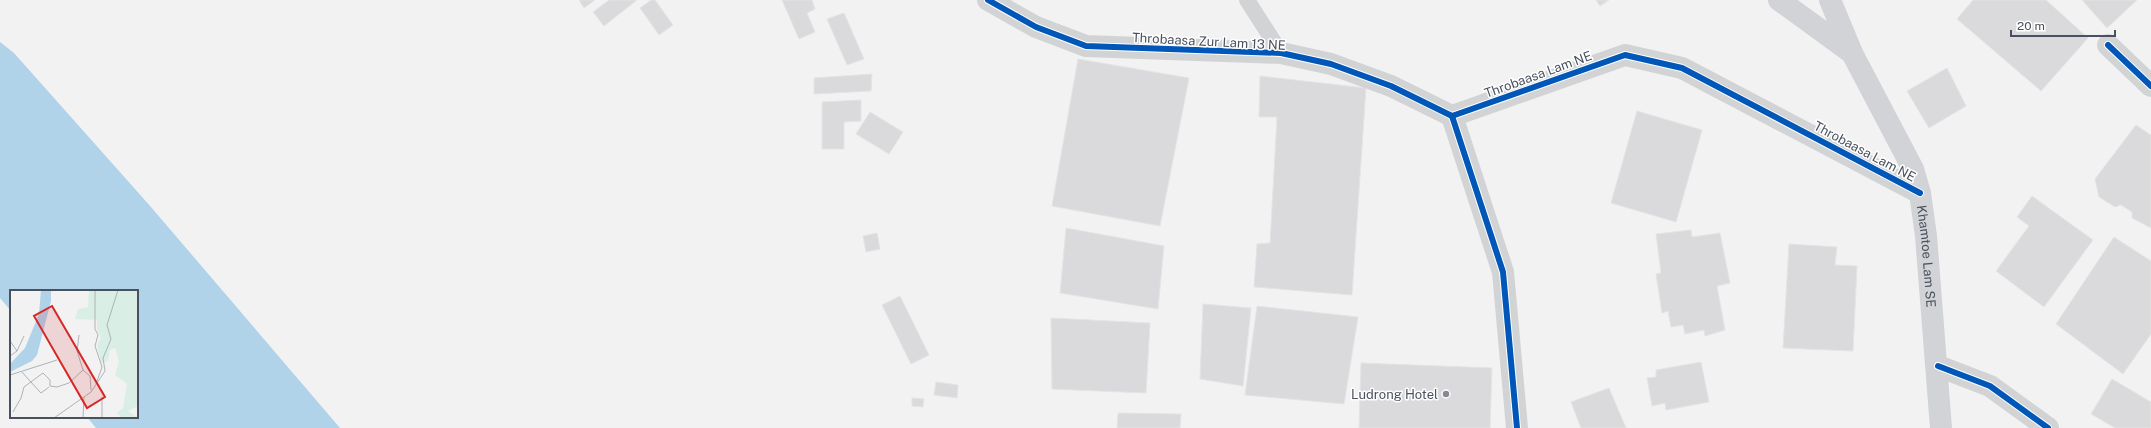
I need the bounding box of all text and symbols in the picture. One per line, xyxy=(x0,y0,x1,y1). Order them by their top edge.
scale bar xyxy=(2011,12,2115,38)
text: 20 m xyxy=(2017,19,2045,33)
street label: Throbaasa Zur Lam 13 NE xyxy=(1132,30,1286,53)
street label: Throbaasa Lam NE xyxy=(1482,48,1594,101)
street label: Throbaasa Lam NE xyxy=(1811,118,1918,185)
street label: Khamtoe Lam SE xyxy=(1914,204,1939,308)
inset map xyxy=(10,290,138,418)
place label: Ludrong Hotel xyxy=(1351,387,1438,402)
marker: Ludrong Hotel xyxy=(1441,389,1451,399)

